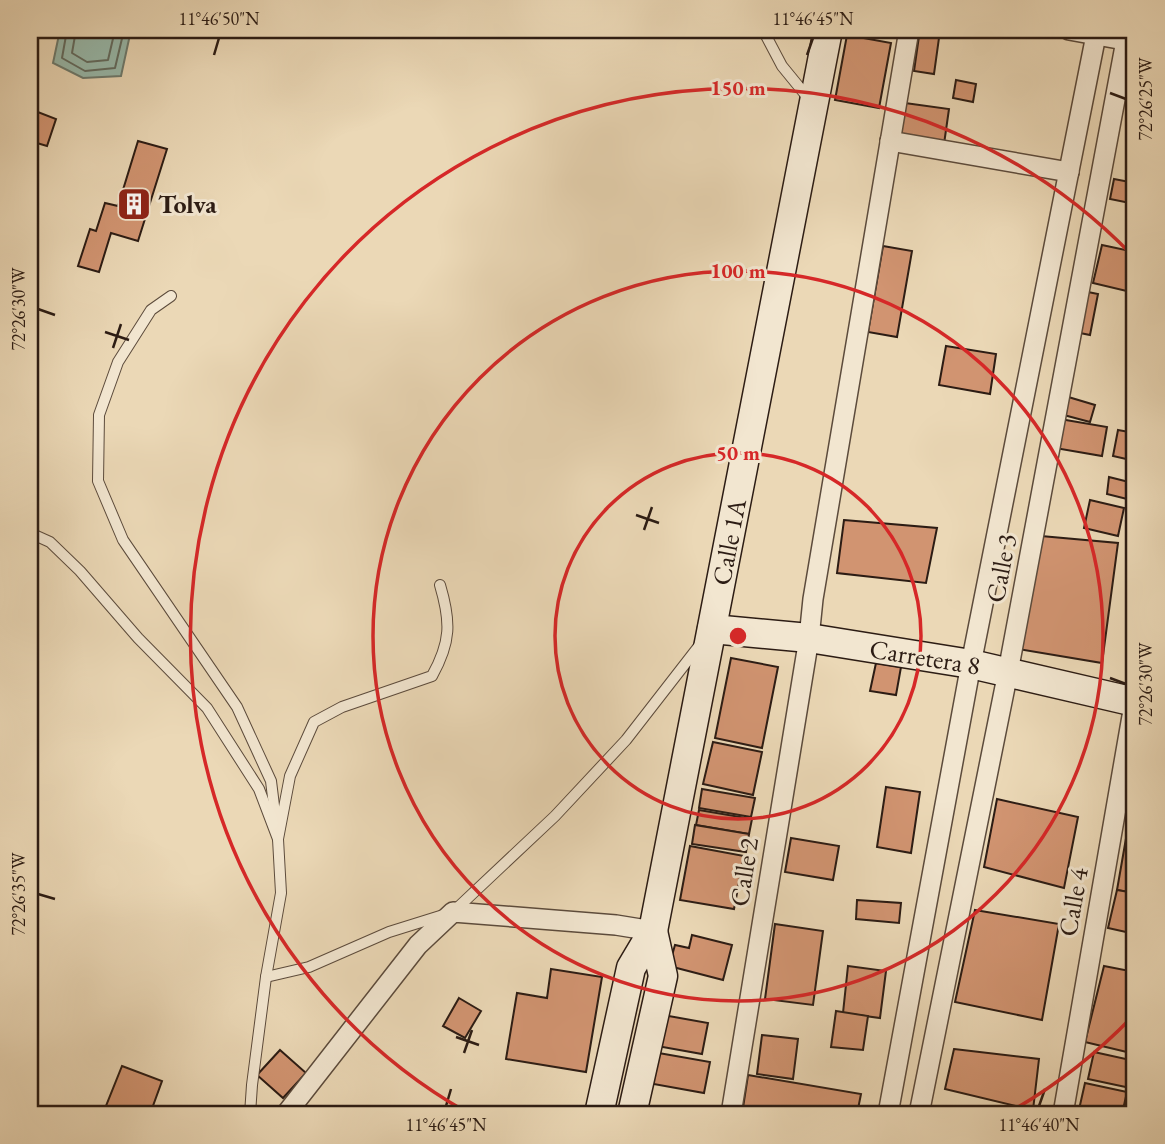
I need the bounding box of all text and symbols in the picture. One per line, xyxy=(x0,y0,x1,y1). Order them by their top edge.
text: 11°46'50"N xyxy=(179,7,260,30)
text: 11°46'45"N xyxy=(773,7,854,30)
text: 72°26'25"W xyxy=(1134,57,1157,141)
text: 150 m xyxy=(710,74,766,101)
building icon: Tolva xyxy=(115,185,153,223)
place label: Tolva xyxy=(158,187,217,221)
text: 100 m xyxy=(710,257,766,284)
text: 72°26'30"W xyxy=(7,267,30,351)
text: 50 m xyxy=(716,439,760,466)
street label: Calle 1A xyxy=(704,495,754,588)
street label: Calle 3 xyxy=(978,531,1024,605)
centre of rings xyxy=(726,624,750,648)
street label: Carretera 8 xyxy=(867,631,983,683)
text: 72°26'30"W xyxy=(1134,642,1157,726)
street label: Calle 2 xyxy=(722,835,766,909)
text: 72°26'35"W xyxy=(7,852,30,936)
street label: Calle 4 xyxy=(1050,864,1096,939)
text: 11°46'45"N xyxy=(406,1113,487,1136)
text: 11°46'40"N xyxy=(999,1113,1080,1136)

